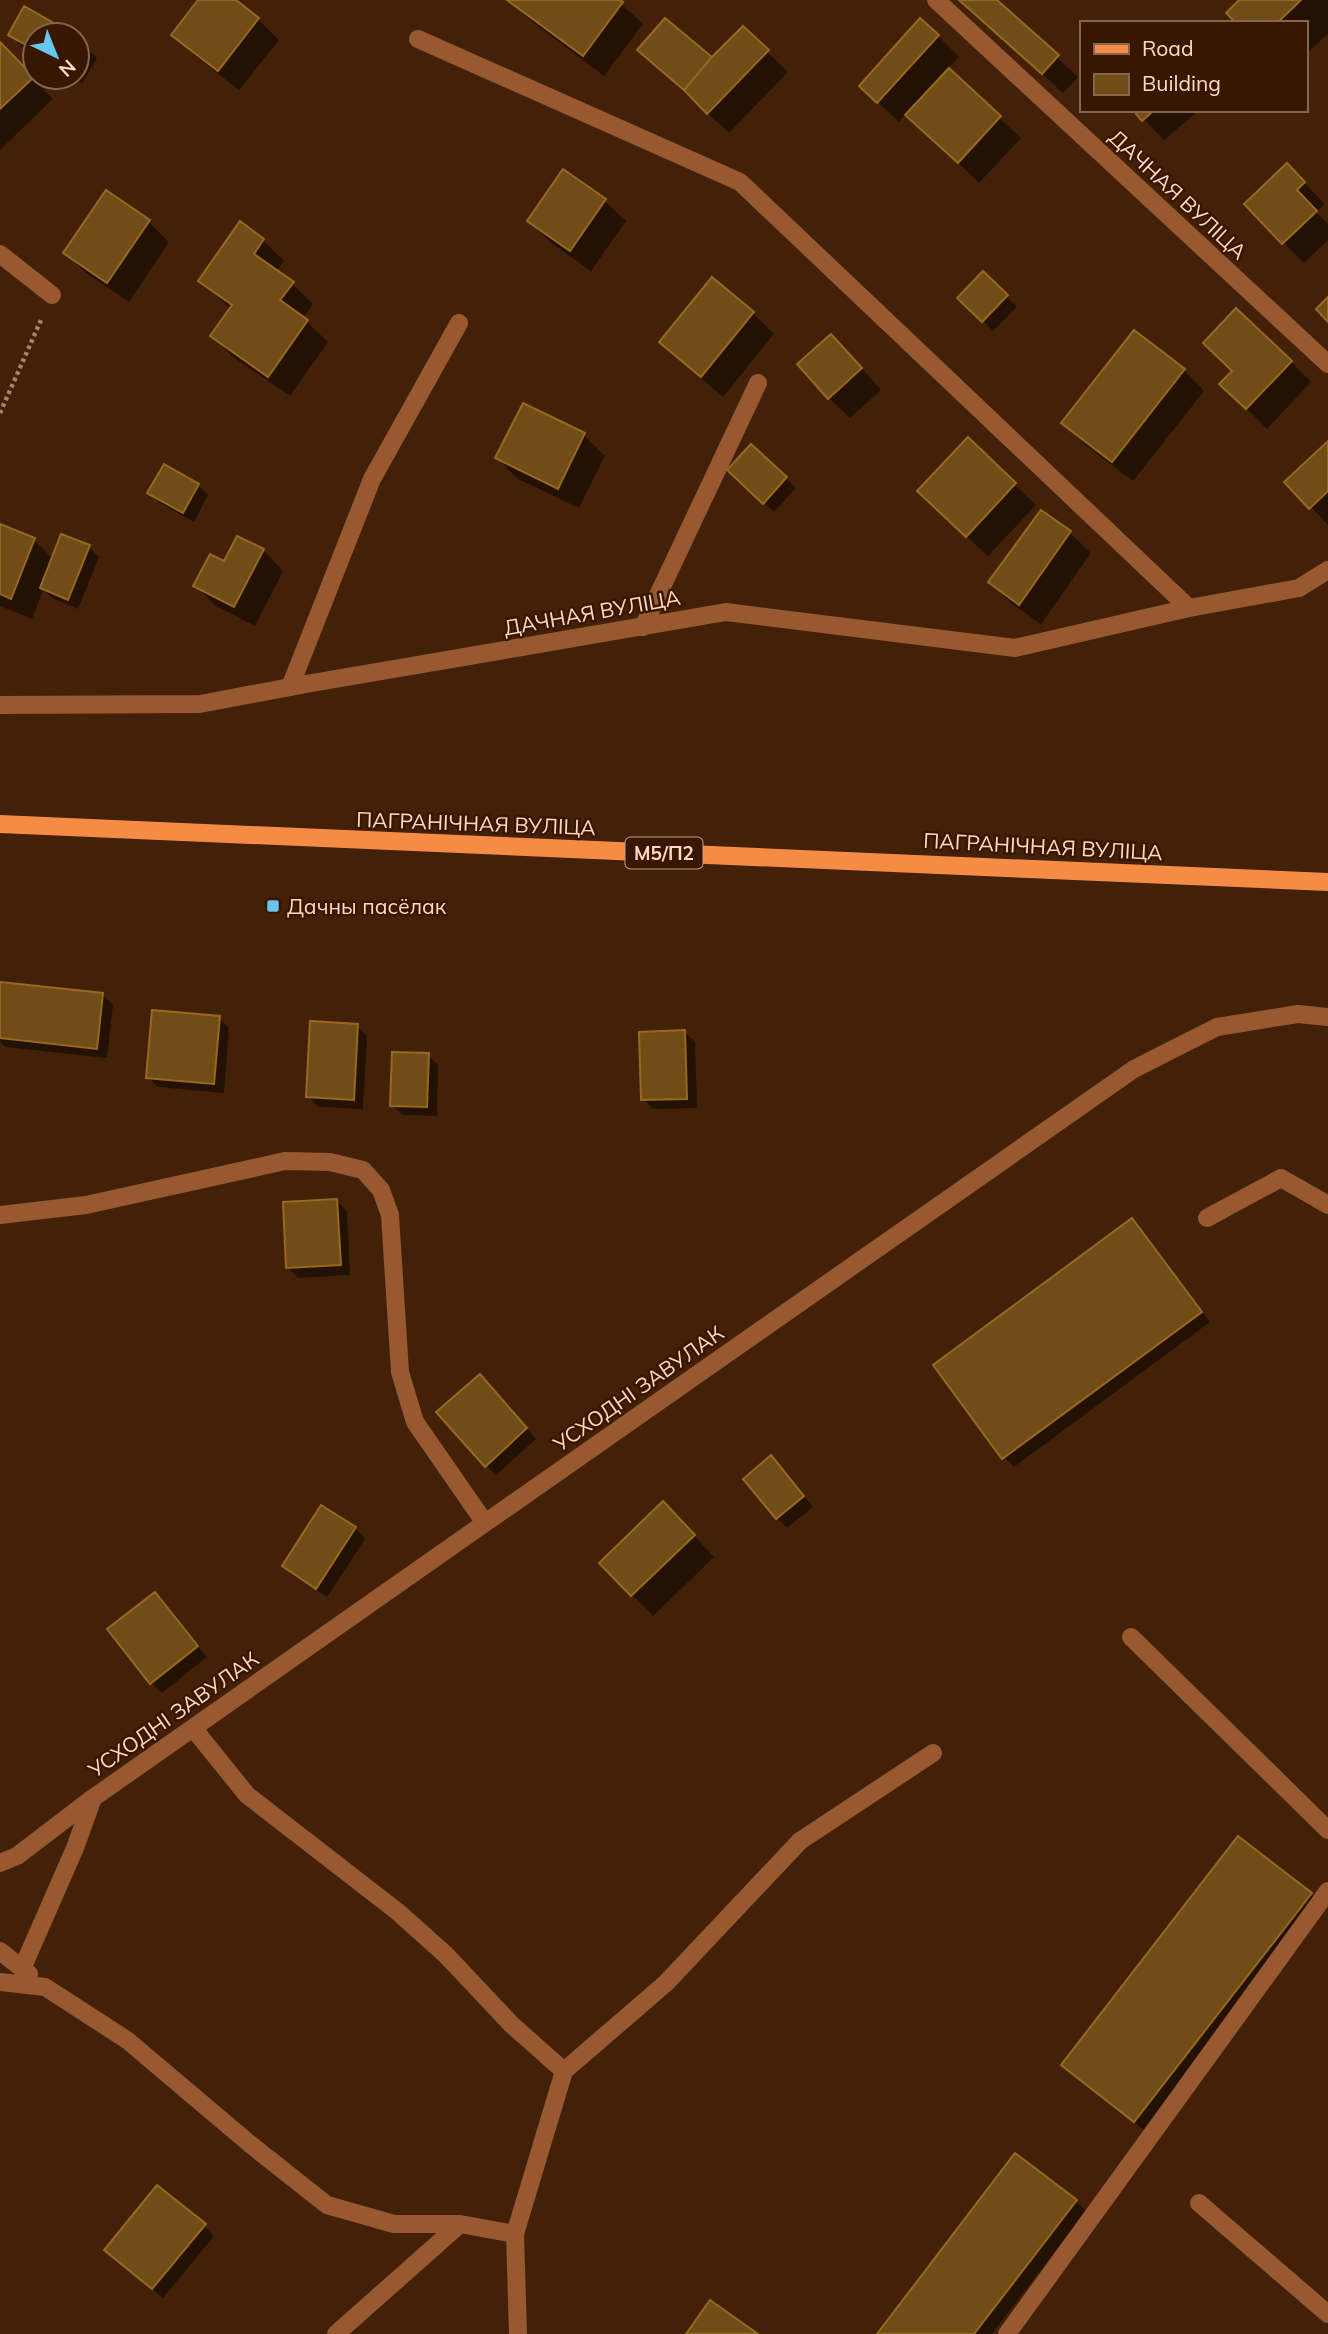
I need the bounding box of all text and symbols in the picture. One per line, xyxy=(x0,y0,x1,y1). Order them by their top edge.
north arrow xyxy=(21,21,91,91)
legend xyxy=(1080,21,1307,112)
text: Road xyxy=(1142,35,1193,61)
text: N xyxy=(54,55,81,82)
text: Building xyxy=(1142,70,1221,96)
street label: ДАЧНАЯ ВУЛІЦА xyxy=(1104,124,1253,265)
street label: ДАЧНАЯ ВУЛІЦА xyxy=(502,584,683,640)
street label: ПАГРАНІЧНАЯ ВУЛІЦА xyxy=(356,806,597,840)
street label: ПАГРАНІЧНАЯ ВУЛІЦА xyxy=(923,827,1164,865)
road number: М5/П2 xyxy=(626,838,702,868)
place label: Дачны пасёлак xyxy=(287,893,447,919)
marker: Дачны пасёлак xyxy=(265,898,281,914)
street label: УСХОДНІ ЗАВУЛАК xyxy=(547,1319,728,1457)
street label: УСХОДНІ ЗАВУЛАК xyxy=(82,1645,263,1783)

